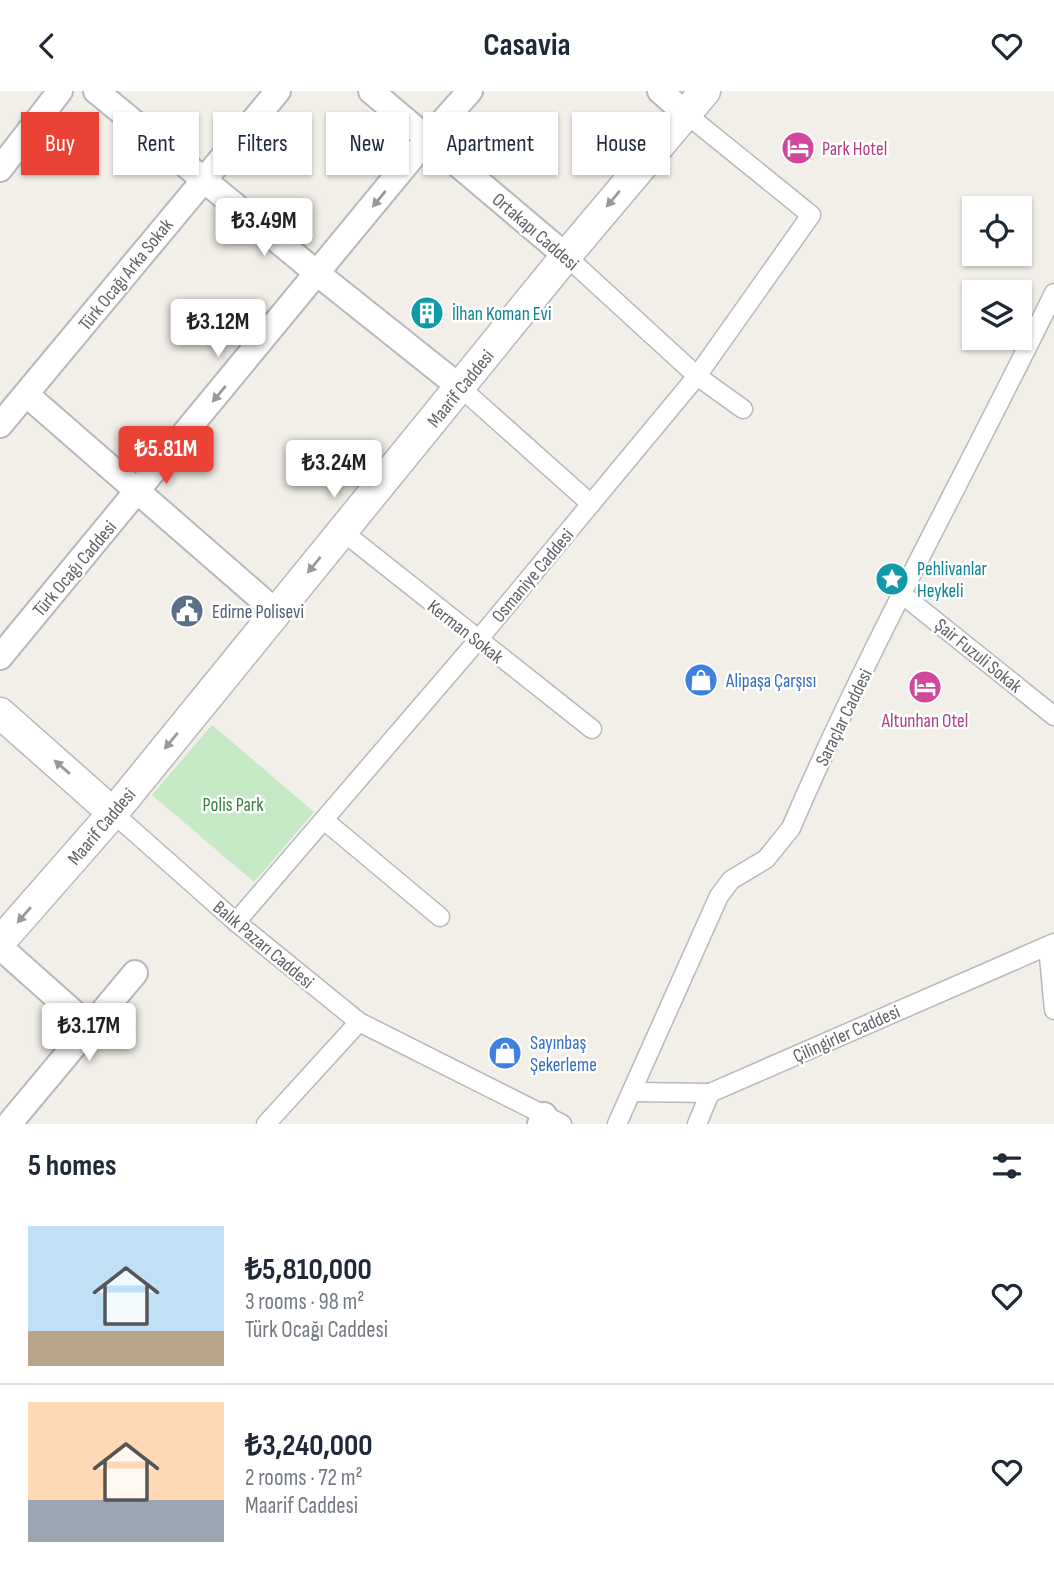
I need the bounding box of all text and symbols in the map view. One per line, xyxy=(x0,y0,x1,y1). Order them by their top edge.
text: Casavia xyxy=(483,26,571,65)
icon: back xyxy=(28,27,66,65)
icon: heart xyxy=(988,27,1026,65)
chip: Buy xyxy=(21,112,99,175)
chip: Rent xyxy=(113,112,199,175)
chip: Filters xyxy=(213,112,312,175)
chip: New xyxy=(326,112,409,175)
chip: Apartment xyxy=(423,112,558,175)
chip: House xyxy=(572,112,670,175)
hotel icon: Park Hotel xyxy=(779,129,817,167)
place label: Park Hotel xyxy=(822,138,887,161)
street label: Ortakapı Caddesi xyxy=(487,188,583,276)
one-way arrow xyxy=(371,189,386,207)
one-way arrow xyxy=(606,191,621,208)
map controls xyxy=(962,196,1032,350)
button: locate xyxy=(962,196,1032,266)
pin: ₺3.49M xyxy=(207,199,321,258)
text: ₺3.49M xyxy=(232,207,296,235)
street label: Türk Ocağı Arka Sokak xyxy=(74,214,179,336)
button: layers xyxy=(962,280,1032,350)
building icon: İlhan Koman Evi xyxy=(408,294,446,332)
pin: ₺3.12M xyxy=(161,299,275,359)
place label: İlhan Koman Evi xyxy=(452,303,552,326)
text: ₺3.12M xyxy=(187,308,249,336)
street label: Maarif Caddesi xyxy=(423,345,500,433)
one-way arrow xyxy=(212,385,227,402)
pin: ₺5.81M xyxy=(109,427,223,486)
text: ₺5.81M xyxy=(135,435,197,463)
pin: ₺3.24M xyxy=(277,441,391,500)
text: ₺3.24M xyxy=(302,449,366,477)
street label: Türk Ocağı Caddesi xyxy=(28,516,122,622)
street label: Osmaniye Caddesi xyxy=(487,524,579,628)
one-way arrow xyxy=(307,555,322,573)
place label: Pehlivanlar Heykeli xyxy=(917,558,988,603)
place icon: Pehlivanlar Heykeli xyxy=(873,560,911,598)
public building icon: Edirne Polisevi xyxy=(168,592,206,630)
street label: Kerman Sokak xyxy=(423,595,508,669)
place label: Edirne Polisevi xyxy=(212,601,304,624)
street label: Şair Fuzuli Sokak xyxy=(930,614,1027,699)
shop icon: Alipaşa Çarşısı xyxy=(682,661,720,699)
street label: Saraçlar Caddesi xyxy=(811,665,878,770)
hotel icon: Altunhan Otel xyxy=(906,668,944,706)
place label: Alipaşa Çarşısı xyxy=(725,670,816,693)
place label: Altunhan Otel xyxy=(881,710,968,733)
one-way arrow xyxy=(163,732,178,750)
one-way arrow xyxy=(54,760,71,776)
street label: Maarif Caddesi xyxy=(63,784,141,870)
park label: Polis Park xyxy=(202,794,264,817)
street label: Balık Pazarı Caddesi xyxy=(208,896,318,994)
one-way arrow xyxy=(16,906,32,924)
street label: Çilingirler Caddesi xyxy=(790,1001,904,1068)
pin: ₺3.17M xyxy=(32,1003,146,1063)
text: ₺3.17M xyxy=(58,1012,120,1040)
place label: Sayınbaş Şekerleme xyxy=(530,1032,597,1077)
shop icon: Sayınbaş Şekerleme xyxy=(486,1034,524,1072)
icon: filters xyxy=(988,1147,1026,1185)
text: 5 homes xyxy=(28,1148,117,1184)
text: ₺5,810,000 xyxy=(245,1252,372,1288)
icon: home xyxy=(84,1254,168,1338)
icon: heart xyxy=(988,1277,1026,1315)
text: 3 rooms · 98 m² xyxy=(245,1288,364,1316)
text: Türk Ocağı Caddesi xyxy=(245,1316,388,1344)
text: ₺3,240,000 xyxy=(245,1428,373,1464)
icon: home xyxy=(84,1430,168,1514)
icon: heart xyxy=(988,1453,1026,1491)
text: 2 rooms · 72 m² xyxy=(245,1464,363,1492)
text: Maarif Caddesi xyxy=(245,1492,358,1520)

